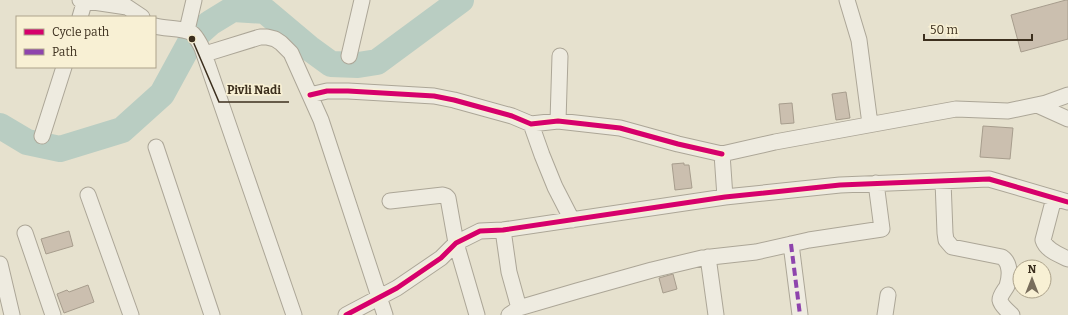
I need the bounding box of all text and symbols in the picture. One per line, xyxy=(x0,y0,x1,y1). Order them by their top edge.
legend xyxy=(16,16,156,68)
scale bar xyxy=(924,16,1032,42)
text: 50 m xyxy=(930,23,959,37)
text: Cycle path xyxy=(52,25,110,39)
text: Path xyxy=(52,45,78,59)
callout: Pivli Nadi xyxy=(219,78,289,102)
text: Pivli Nadi xyxy=(227,83,281,97)
north arrow xyxy=(1012,259,1052,299)
text: N xyxy=(1028,263,1037,276)

